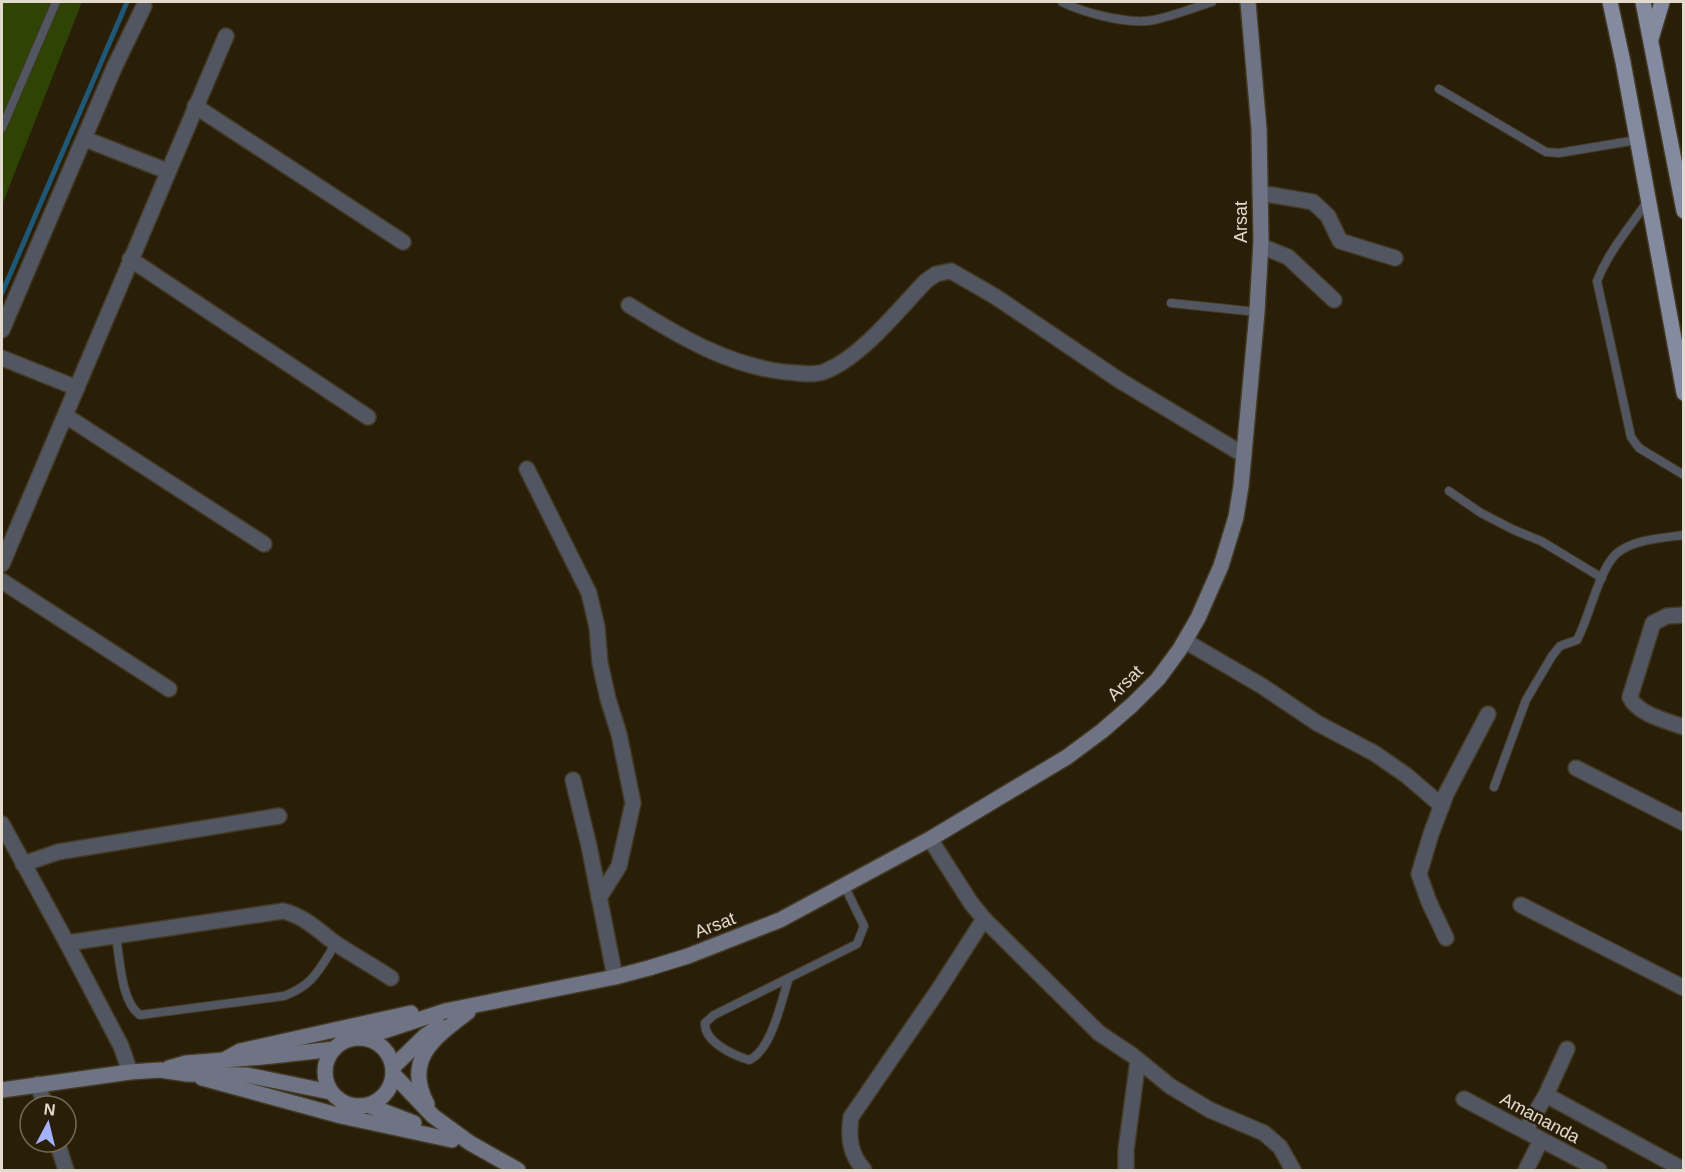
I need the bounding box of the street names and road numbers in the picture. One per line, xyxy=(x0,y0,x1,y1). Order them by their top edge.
street label: Arsat xyxy=(1231,201,1251,243)
street label: Arsat xyxy=(1103,661,1147,705)
street label: Arsat xyxy=(692,908,738,942)
street label: Amananda xyxy=(1497,1089,1584,1148)

